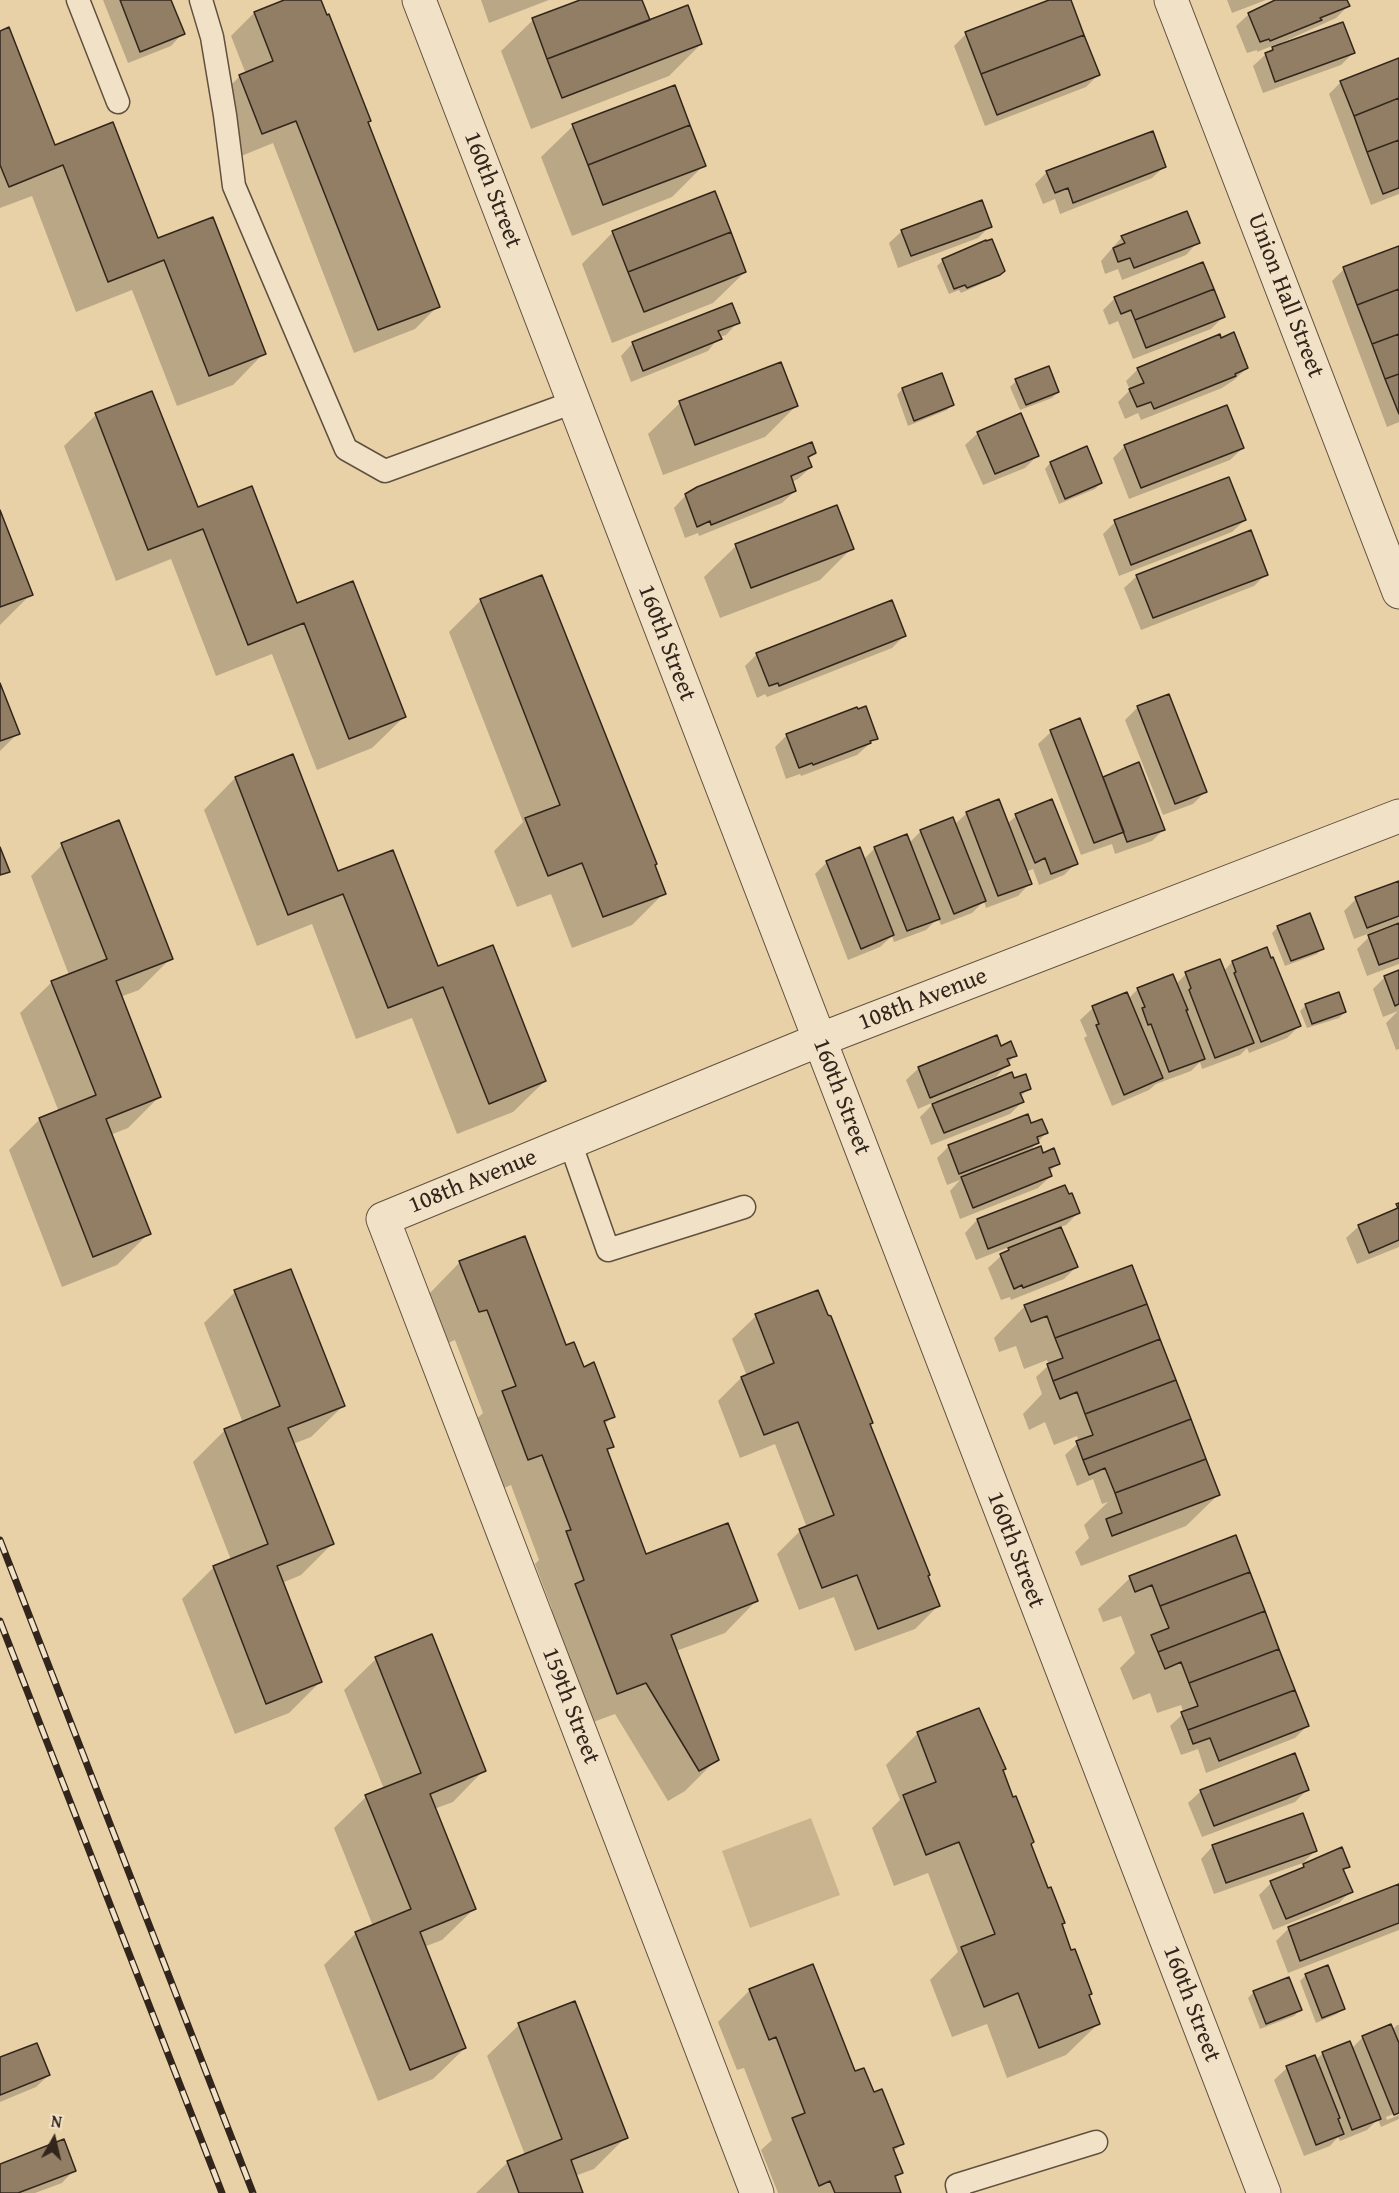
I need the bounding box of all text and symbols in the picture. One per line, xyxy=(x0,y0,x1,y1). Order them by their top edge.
street label: 160th Street xyxy=(457,128,527,252)
street label: Union Hall Street xyxy=(1240,210,1330,382)
street label: 160th Street xyxy=(631,581,701,705)
street label: 108th Avenue xyxy=(855,962,991,1038)
street label: 160th Street xyxy=(806,1035,876,1159)
street label: 108th Avenue xyxy=(405,1143,541,1221)
street label: 160th Street xyxy=(980,1488,1050,1612)
street label: 159th Street xyxy=(535,1644,605,1768)
street label: 160th Street xyxy=(1156,1942,1226,2066)
north arrow xyxy=(24,2109,84,2169)
text: N xyxy=(50,2109,63,2134)

